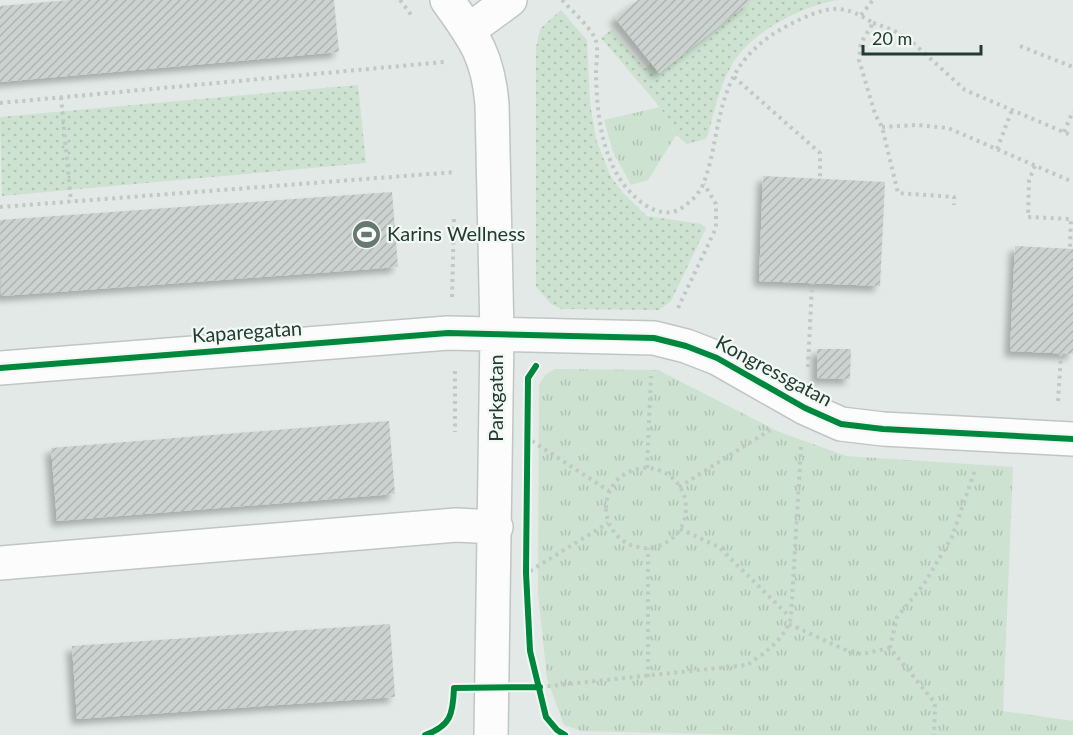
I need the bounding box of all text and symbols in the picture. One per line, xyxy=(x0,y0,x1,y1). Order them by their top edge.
scale bar xyxy=(863,18,982,56)
text: 20 m xyxy=(872,27,912,49)
sports icon: Karins Wellness xyxy=(350,218,382,250)
place label: Karins Wellness xyxy=(387,221,526,245)
street label: Kaparegatan xyxy=(191,315,303,347)
street label: Kongressgatan xyxy=(712,329,837,411)
street label: Parkgatan xyxy=(483,354,507,442)

